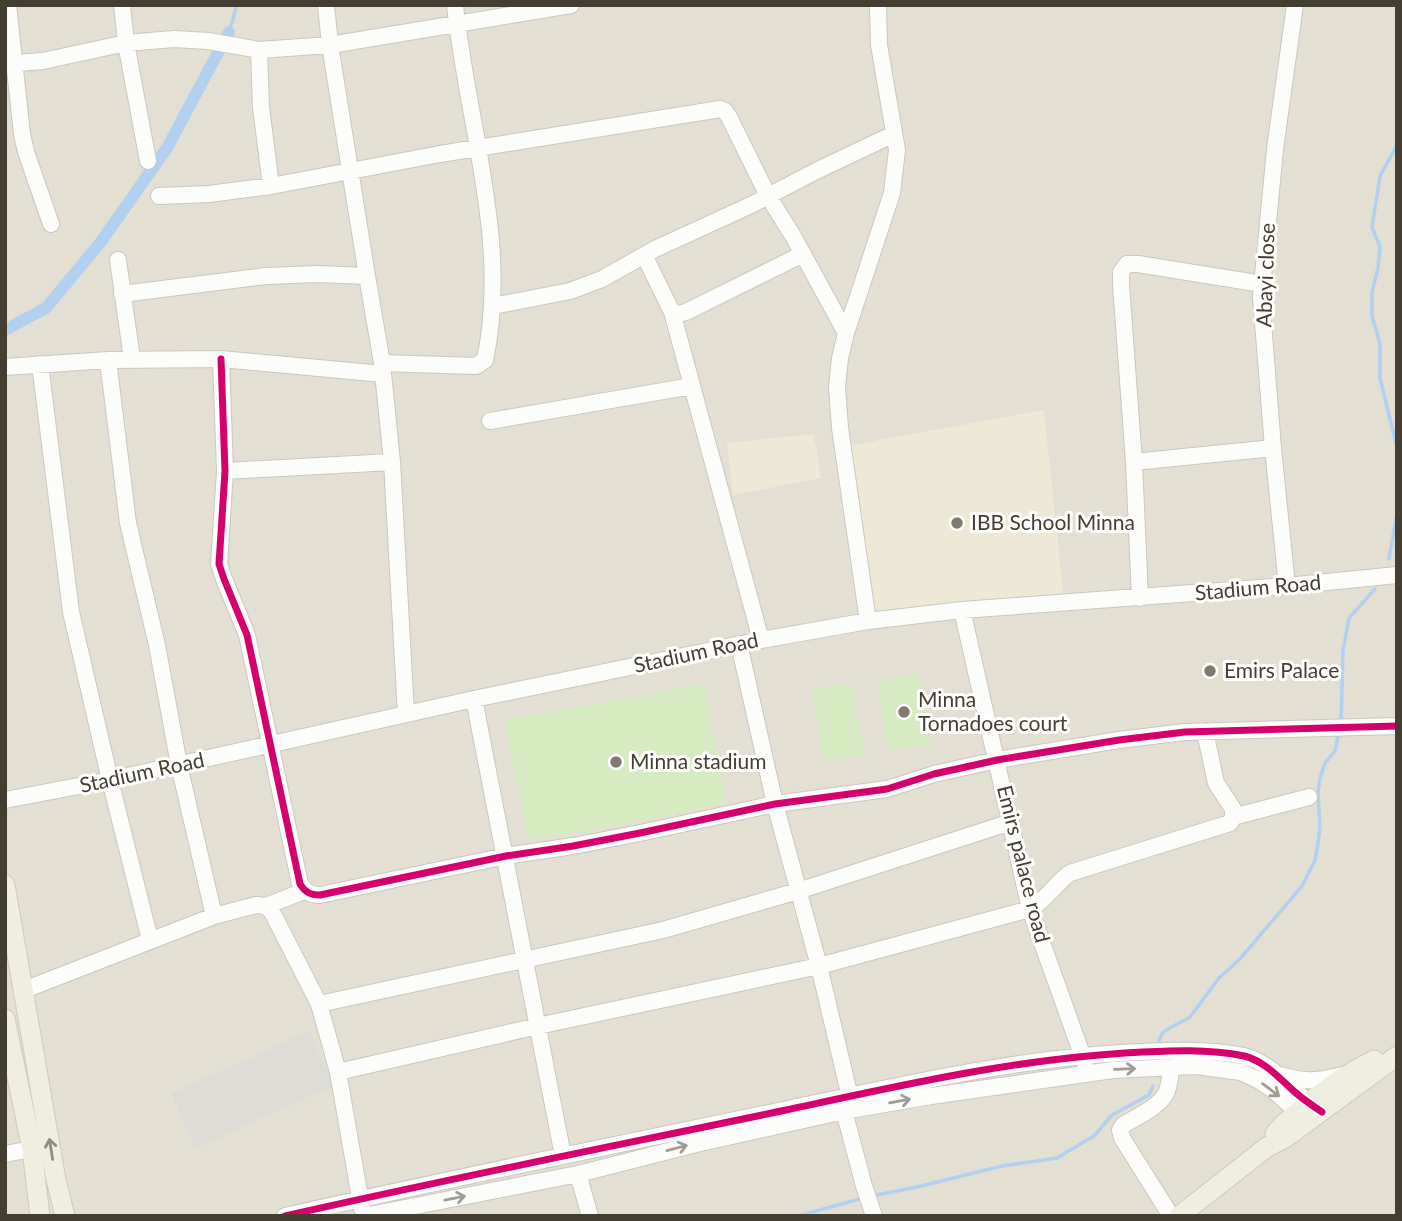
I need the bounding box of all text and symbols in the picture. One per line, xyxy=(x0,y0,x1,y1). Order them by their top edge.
street label: Abayi close xyxy=(1250,222,1279,328)
place label: IBB School Minna xyxy=(971,509,1135,534)
marker: IBB School Minna xyxy=(949,515,965,531)
street label: Stadium Road xyxy=(1194,569,1322,604)
street label: Stadium Road xyxy=(631,626,760,677)
place label: Emirs Palace xyxy=(1224,657,1339,682)
marker: Emirs Palace xyxy=(1202,663,1218,679)
place label: Minna Tornadoes court xyxy=(918,686,1068,735)
marker: Minna Tornadoes court xyxy=(896,704,912,720)
street label: Stadium Road xyxy=(77,746,206,797)
place label: Minna stadium xyxy=(630,748,766,773)
marker: Minna stadium xyxy=(608,754,624,770)
street label: Emirs palace road xyxy=(993,782,1056,945)
one-way arrow xyxy=(1113,1063,1136,1076)
one-way arrow xyxy=(1261,1082,1280,1097)
one-way arrow xyxy=(888,1094,910,1107)
one-way arrow xyxy=(44,1138,57,1161)
one-way arrow xyxy=(666,1141,688,1154)
one-way arrow xyxy=(443,1191,466,1204)

